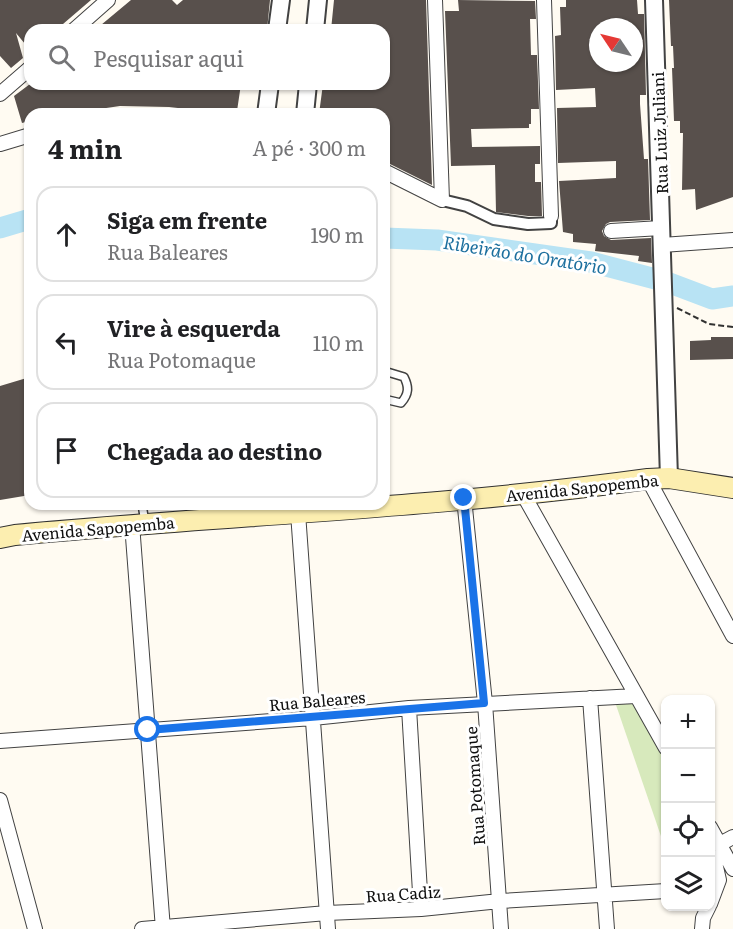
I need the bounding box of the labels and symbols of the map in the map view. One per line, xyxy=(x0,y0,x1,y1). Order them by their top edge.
north arrow xyxy=(589,18,643,72)
street label: Rua Luiz Juliani xyxy=(645,71,673,195)
water label: Ribeirão do Oratório xyxy=(441,228,609,280)
street label: Avenida Sapopemba xyxy=(504,467,660,507)
route end xyxy=(450,484,476,510)
street label: Avenida Sapopemba xyxy=(21,509,176,547)
street label: Rua Baleares xyxy=(268,684,366,716)
route start xyxy=(134,716,160,742)
street label: Rua Potomaque xyxy=(458,726,490,846)
street label: Rua Cadiz xyxy=(365,878,442,908)

